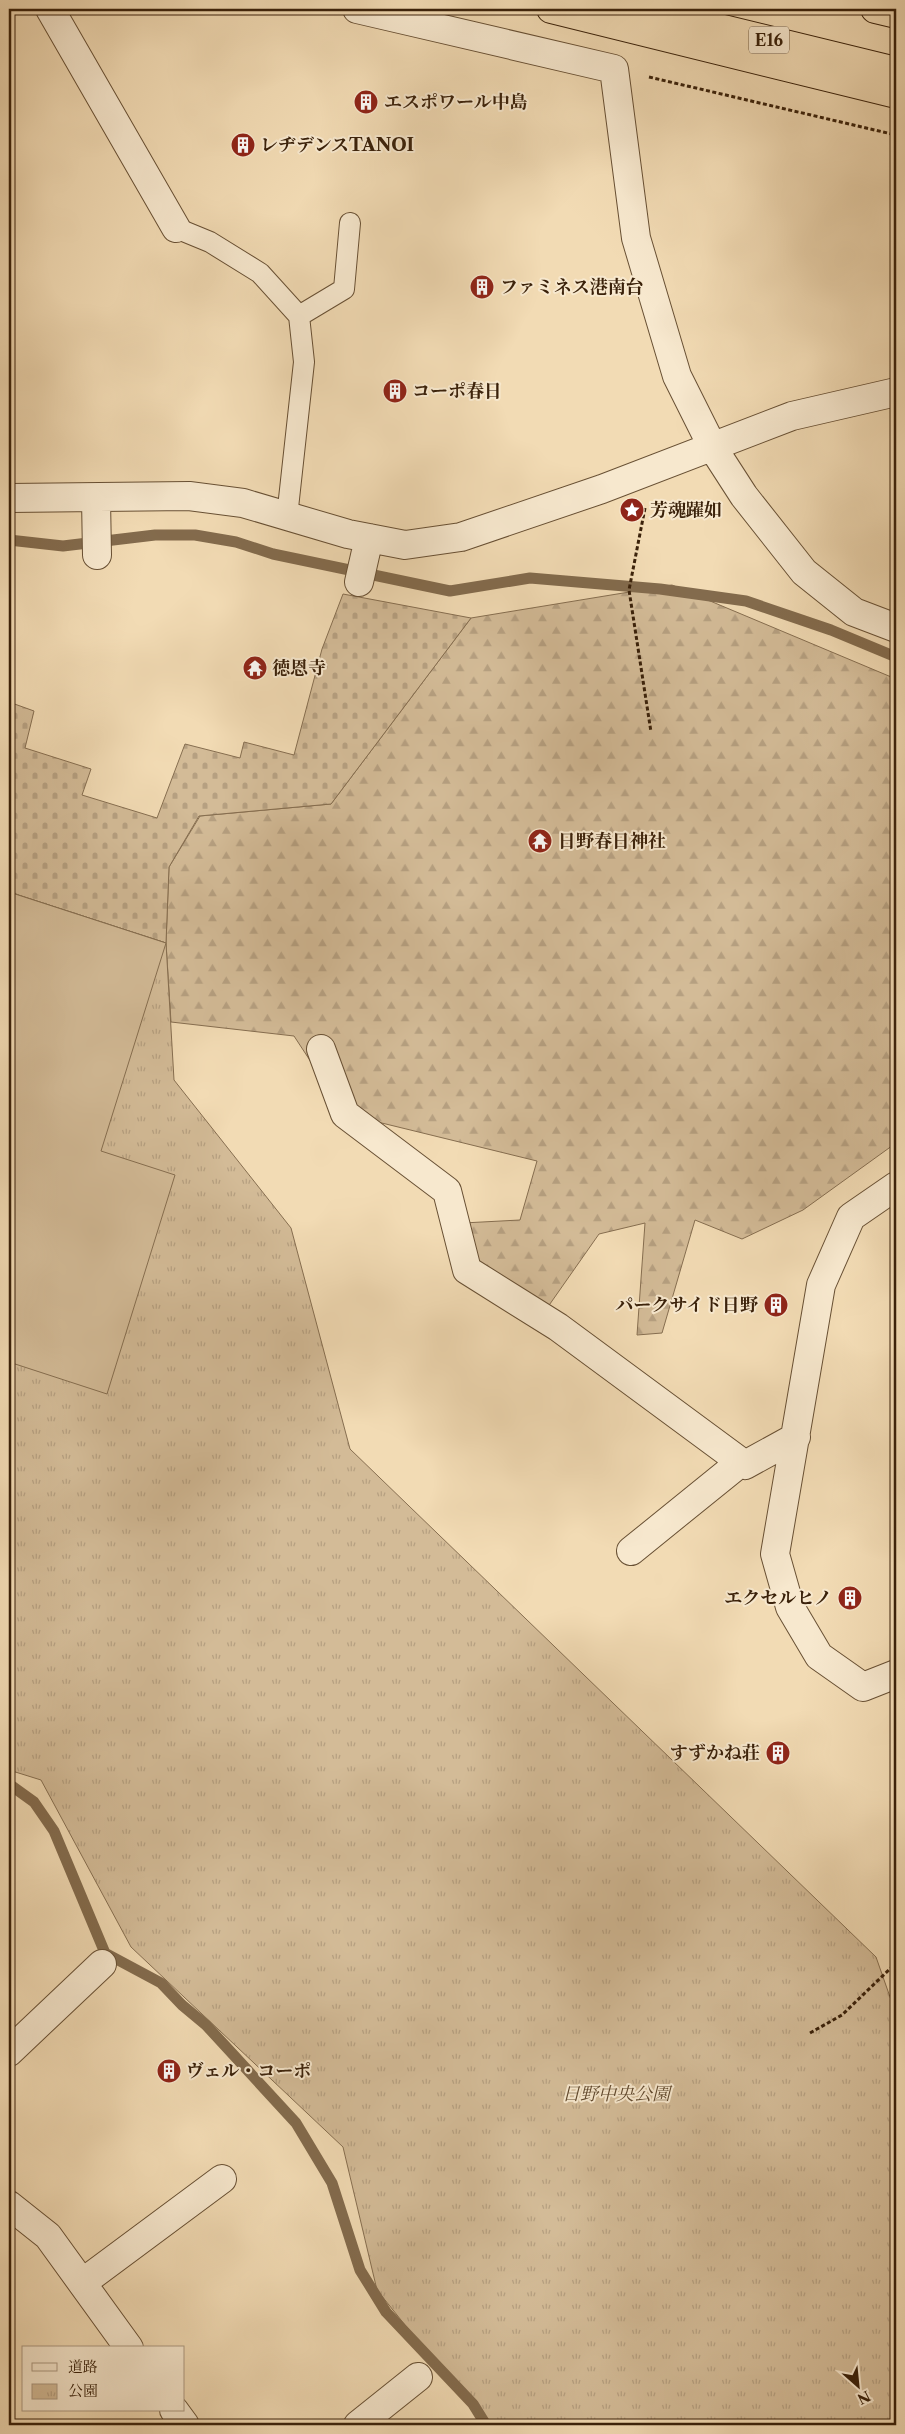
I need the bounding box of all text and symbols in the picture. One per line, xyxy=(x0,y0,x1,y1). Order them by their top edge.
road number: E16 xyxy=(749,26,789,54)
building icon: エスポワール中島 xyxy=(353,89,379,115)
place label: エスポワール中島 xyxy=(384,91,528,113)
building icon: レヂデンスTANOI xyxy=(230,132,256,158)
place label: レヂデンスTANOI xyxy=(260,134,414,156)
building icon: ファミネス港南台 xyxy=(469,274,495,300)
place label: ファミネス港南台 xyxy=(500,276,644,298)
building icon: コーポ春日 xyxy=(382,378,408,404)
place label: コーポ春日 xyxy=(412,380,502,402)
place icon: 芳魂躍如 xyxy=(619,497,645,523)
place label: 芳魂躍如 xyxy=(650,499,722,521)
temple icon: 徳恩寺 xyxy=(242,655,268,681)
place label: 徳恩寺 xyxy=(272,657,326,679)
temple icon: 日野春日神社 xyxy=(527,828,553,854)
place label: 日野春日神社 xyxy=(558,830,666,852)
building icon: パークサイド日野 xyxy=(763,1292,789,1318)
place label: パークサイド日野 xyxy=(615,1294,759,1316)
building icon: エクセルヒノ xyxy=(837,1585,863,1611)
place label: エクセルヒノ xyxy=(724,1587,832,1609)
building icon: すずかね荘 xyxy=(765,1740,791,1766)
place label: すずかね荘 xyxy=(670,1742,760,1764)
building icon: ヴェル・コーポ xyxy=(156,2058,182,2084)
place label: ヴェル・コーポ xyxy=(186,2060,311,2082)
park label: 日野中央公園 xyxy=(562,2083,673,2105)
legend xyxy=(22,2346,185,2412)
text: 道路 xyxy=(68,2357,98,2376)
north arrow xyxy=(832,2362,882,2412)
text: 公園 xyxy=(68,2381,98,2400)
text: N xyxy=(854,2387,873,2408)

